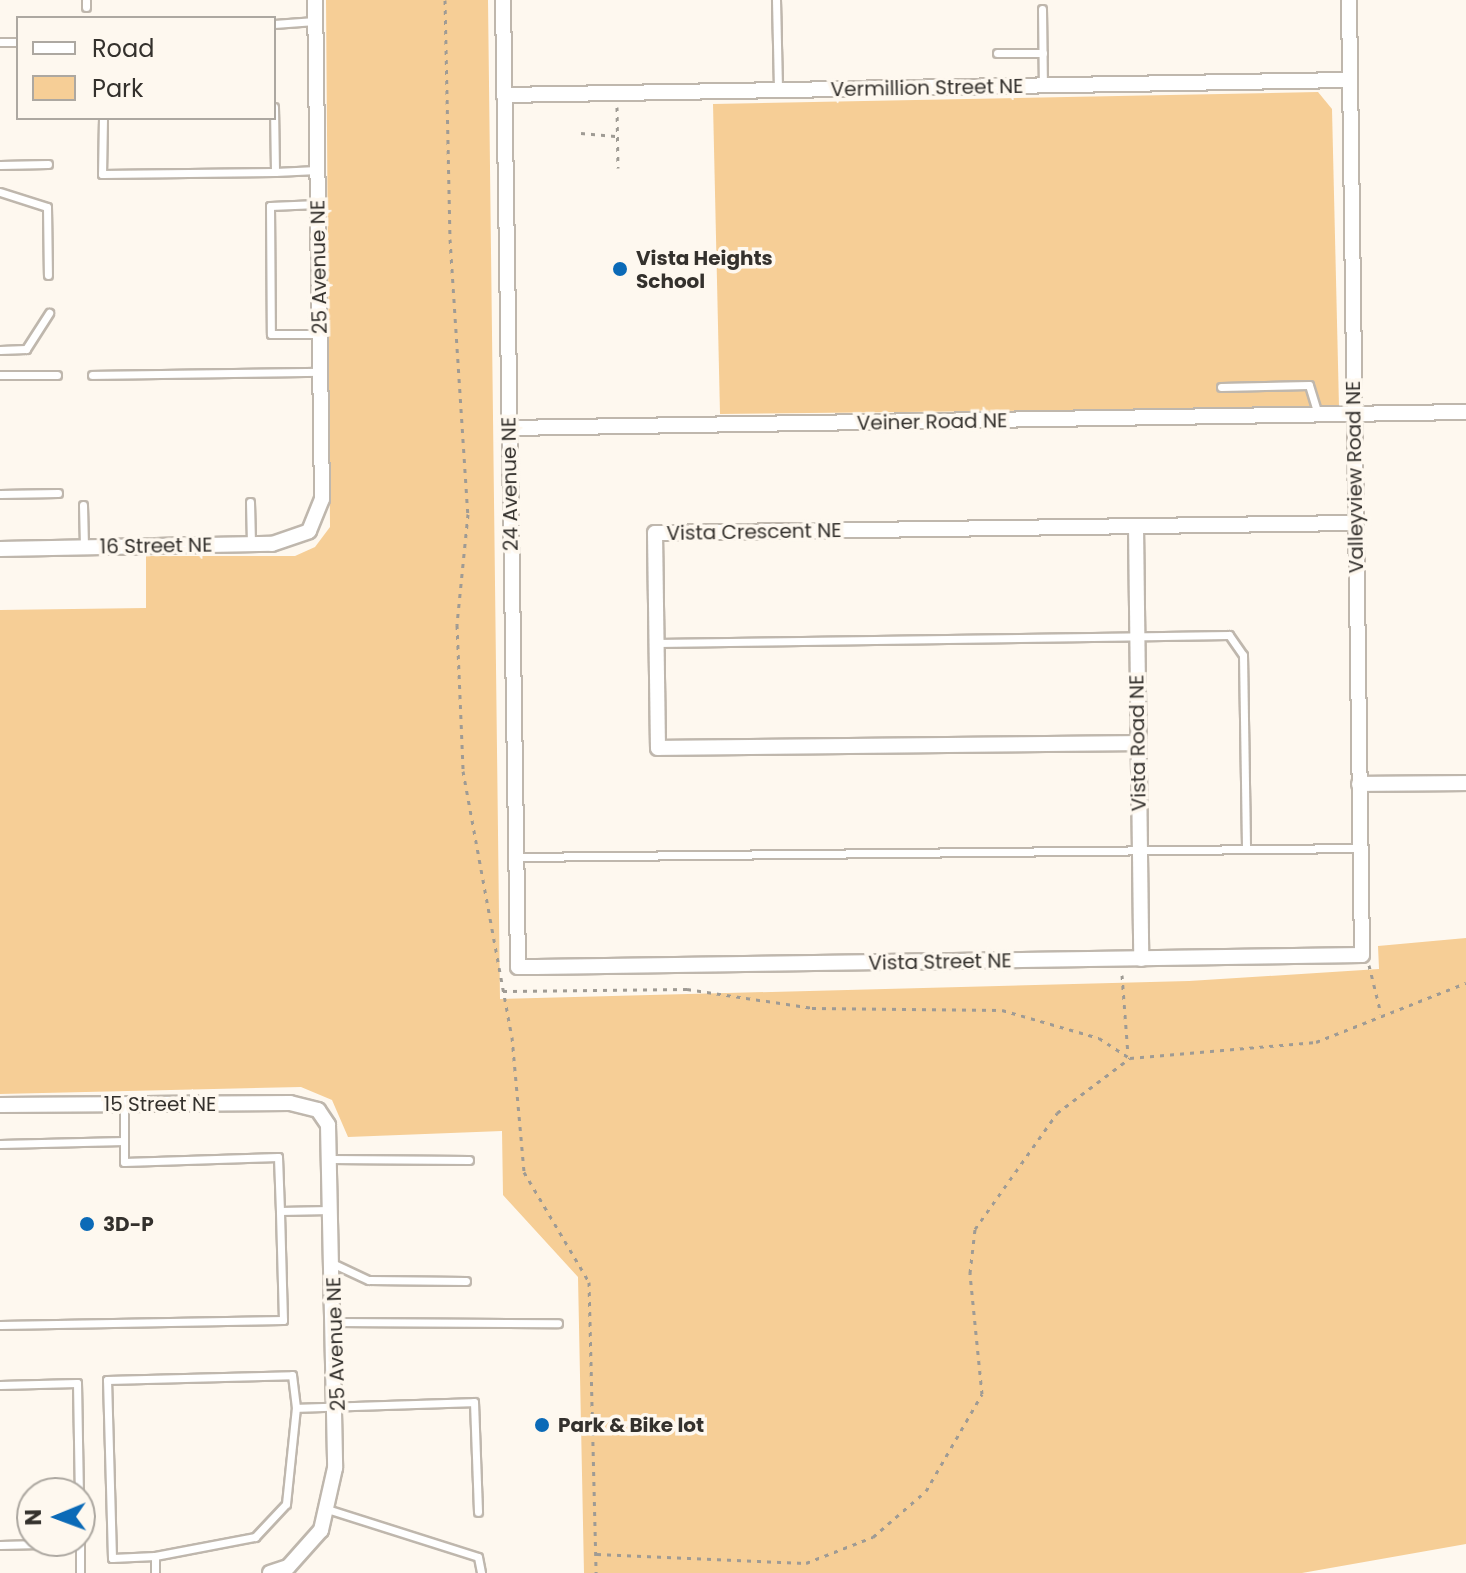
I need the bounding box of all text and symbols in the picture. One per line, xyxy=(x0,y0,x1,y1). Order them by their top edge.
legend xyxy=(16,16,276,120)
text: Road xyxy=(92,32,154,65)
text: Park xyxy=(92,72,143,105)
street label: Vermillion Street NE xyxy=(830,74,1024,102)
street label: 25 Avenue NE xyxy=(306,200,332,334)
place label: Vista Heights School xyxy=(636,246,773,293)
marker: Vista Heights School xyxy=(611,260,629,278)
street label: Valleyview Road NE xyxy=(1341,381,1369,573)
street label: Veiner Road NE xyxy=(857,409,1007,435)
street label: 24 Avenue NE xyxy=(497,417,523,551)
street label: Vista Crescent NE xyxy=(666,518,842,546)
street label: 16 Street NE xyxy=(99,533,213,559)
street label: Vista Road NE xyxy=(1125,674,1151,812)
street label: Vista Street NE xyxy=(868,949,1012,975)
street label: 15 Street NE xyxy=(104,1092,216,1116)
place label: 3D-P xyxy=(103,1212,154,1236)
marker: 3D-P xyxy=(78,1215,96,1233)
street label: 25 Avenue NE xyxy=(322,1277,350,1411)
place label: Park & Bike lot xyxy=(558,1413,704,1437)
marker: Park & Bike lot xyxy=(533,1416,551,1434)
north arrow xyxy=(16,1477,96,1557)
text: N xyxy=(18,1509,49,1526)

